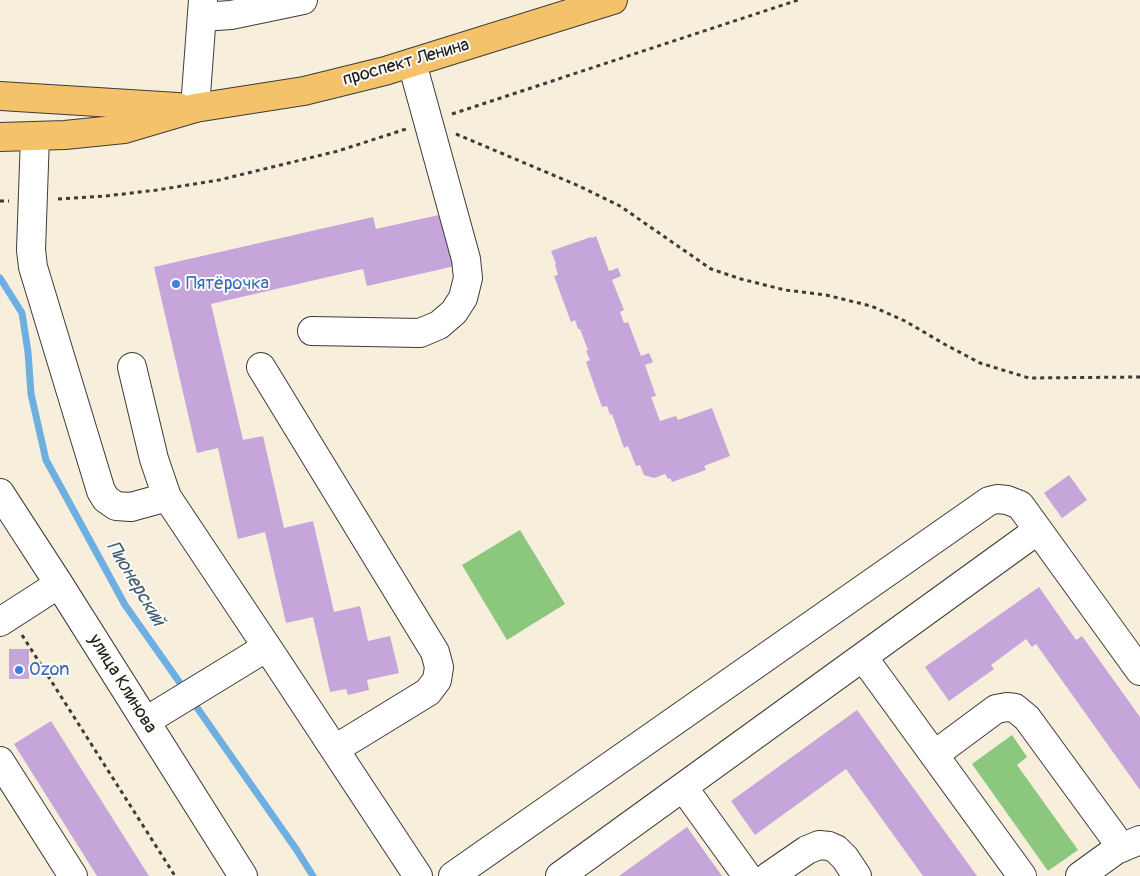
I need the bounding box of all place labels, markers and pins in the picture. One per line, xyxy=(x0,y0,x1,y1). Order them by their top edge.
place label: Пятёрочка xyxy=(186,273,269,295)
marker: Пятёрочка xyxy=(170,278,182,290)
place label: Ozon xyxy=(29,659,69,681)
marker: Ozon xyxy=(13,664,25,676)

